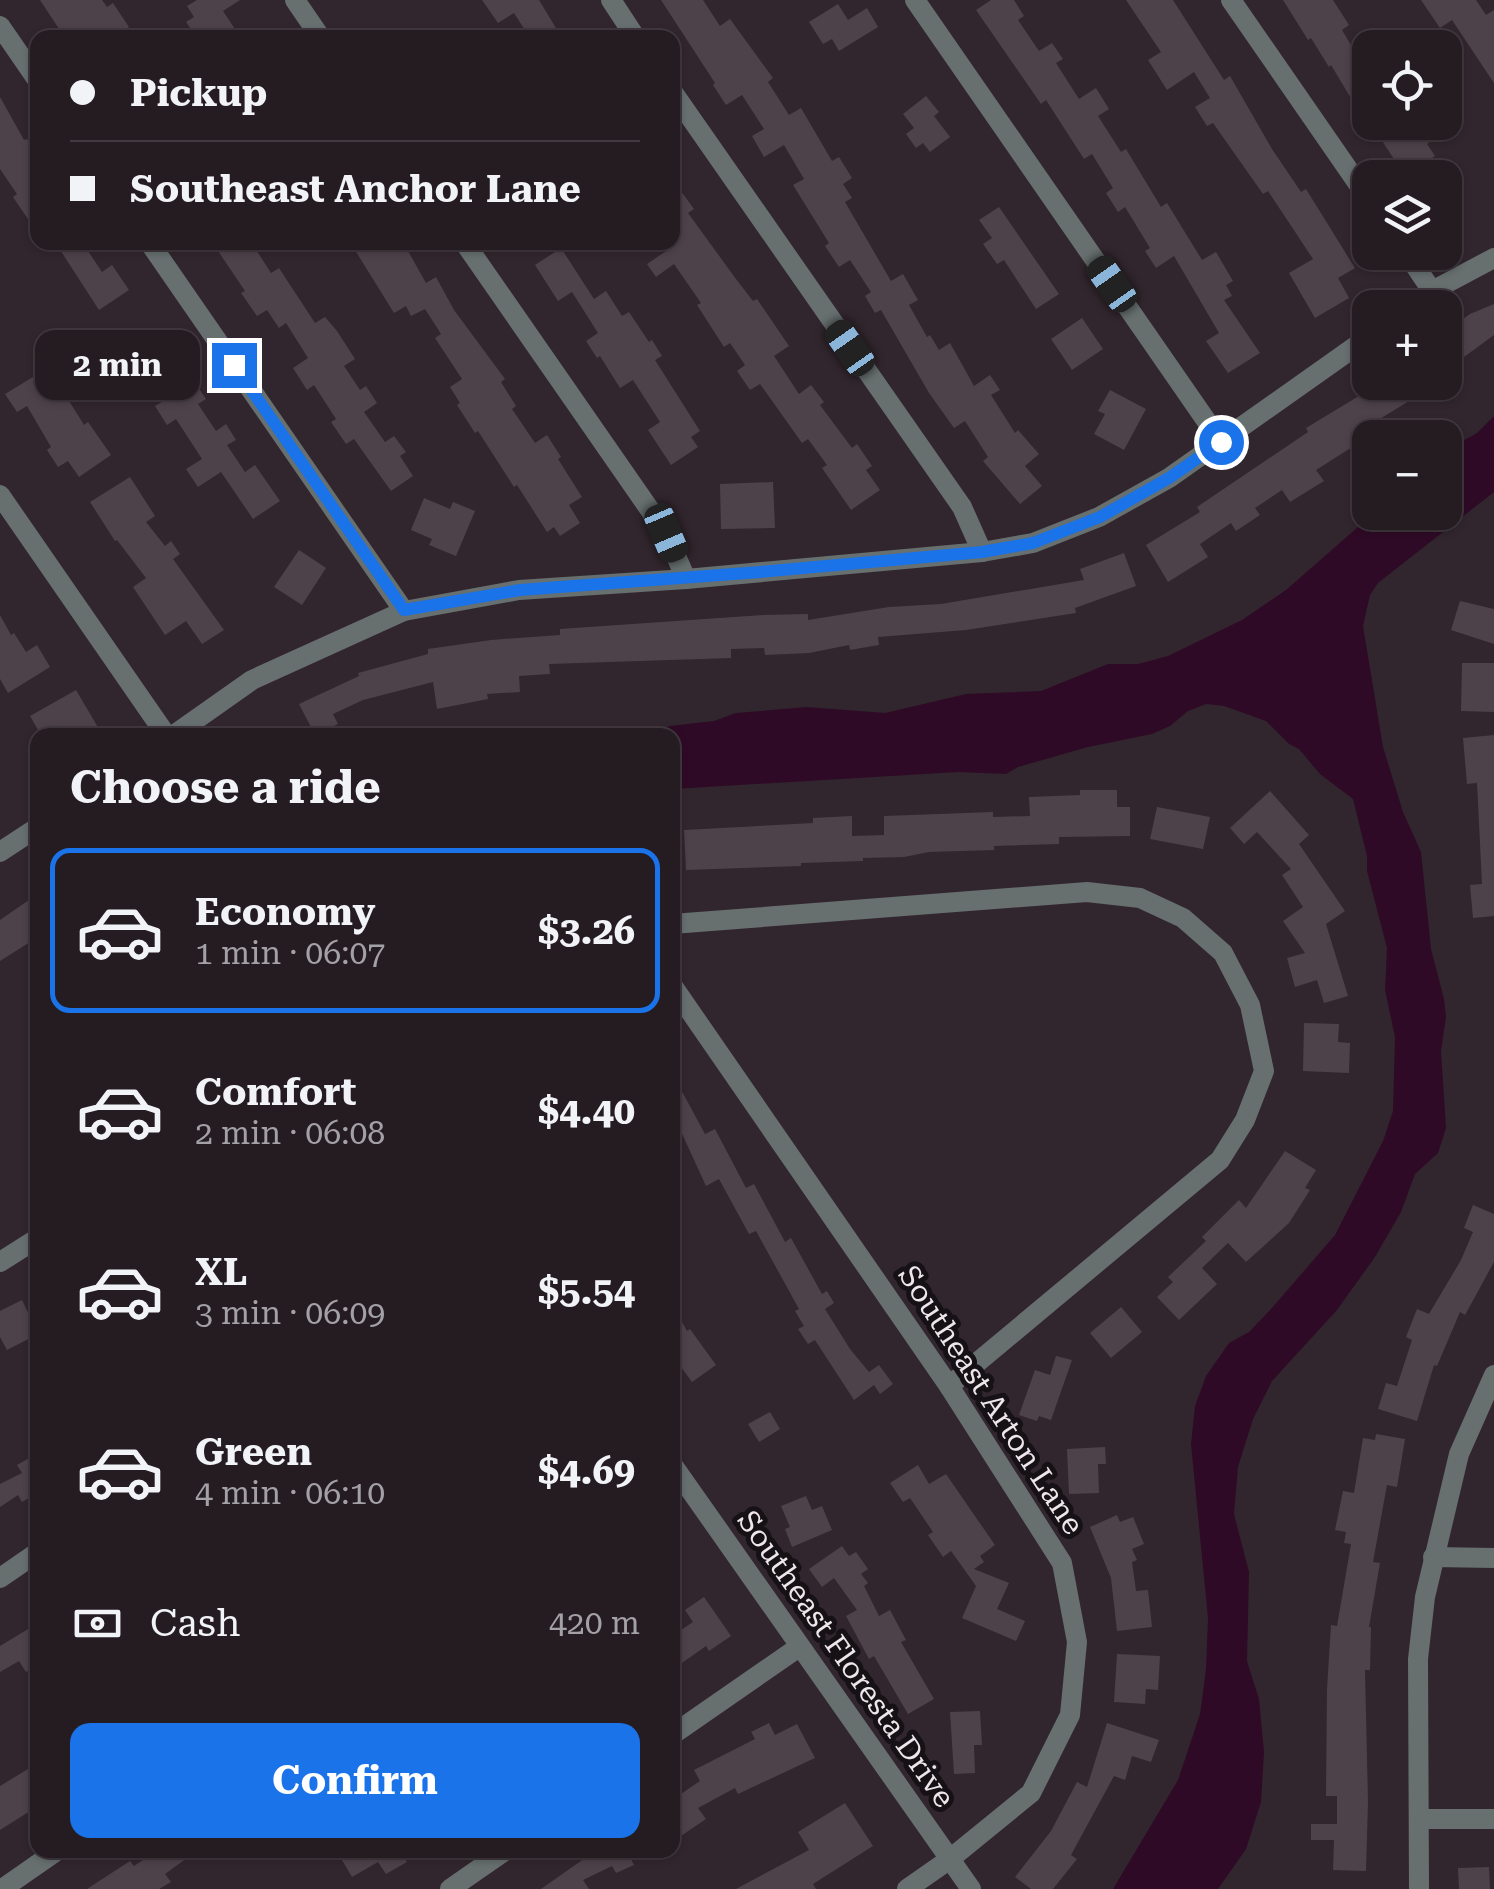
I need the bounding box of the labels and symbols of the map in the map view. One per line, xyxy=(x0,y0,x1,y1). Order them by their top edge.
car xyxy=(1083,251,1141,317)
car xyxy=(821,315,879,381)
callout: 2 min xyxy=(34,330,199,400)
route end xyxy=(212,343,257,388)
route start xyxy=(1199,420,1244,465)
car xyxy=(640,500,692,566)
street label: Southeast Arton Lane xyxy=(891,1259,1091,1541)
street label: Southeast Floresta Drive xyxy=(731,1504,962,1814)

